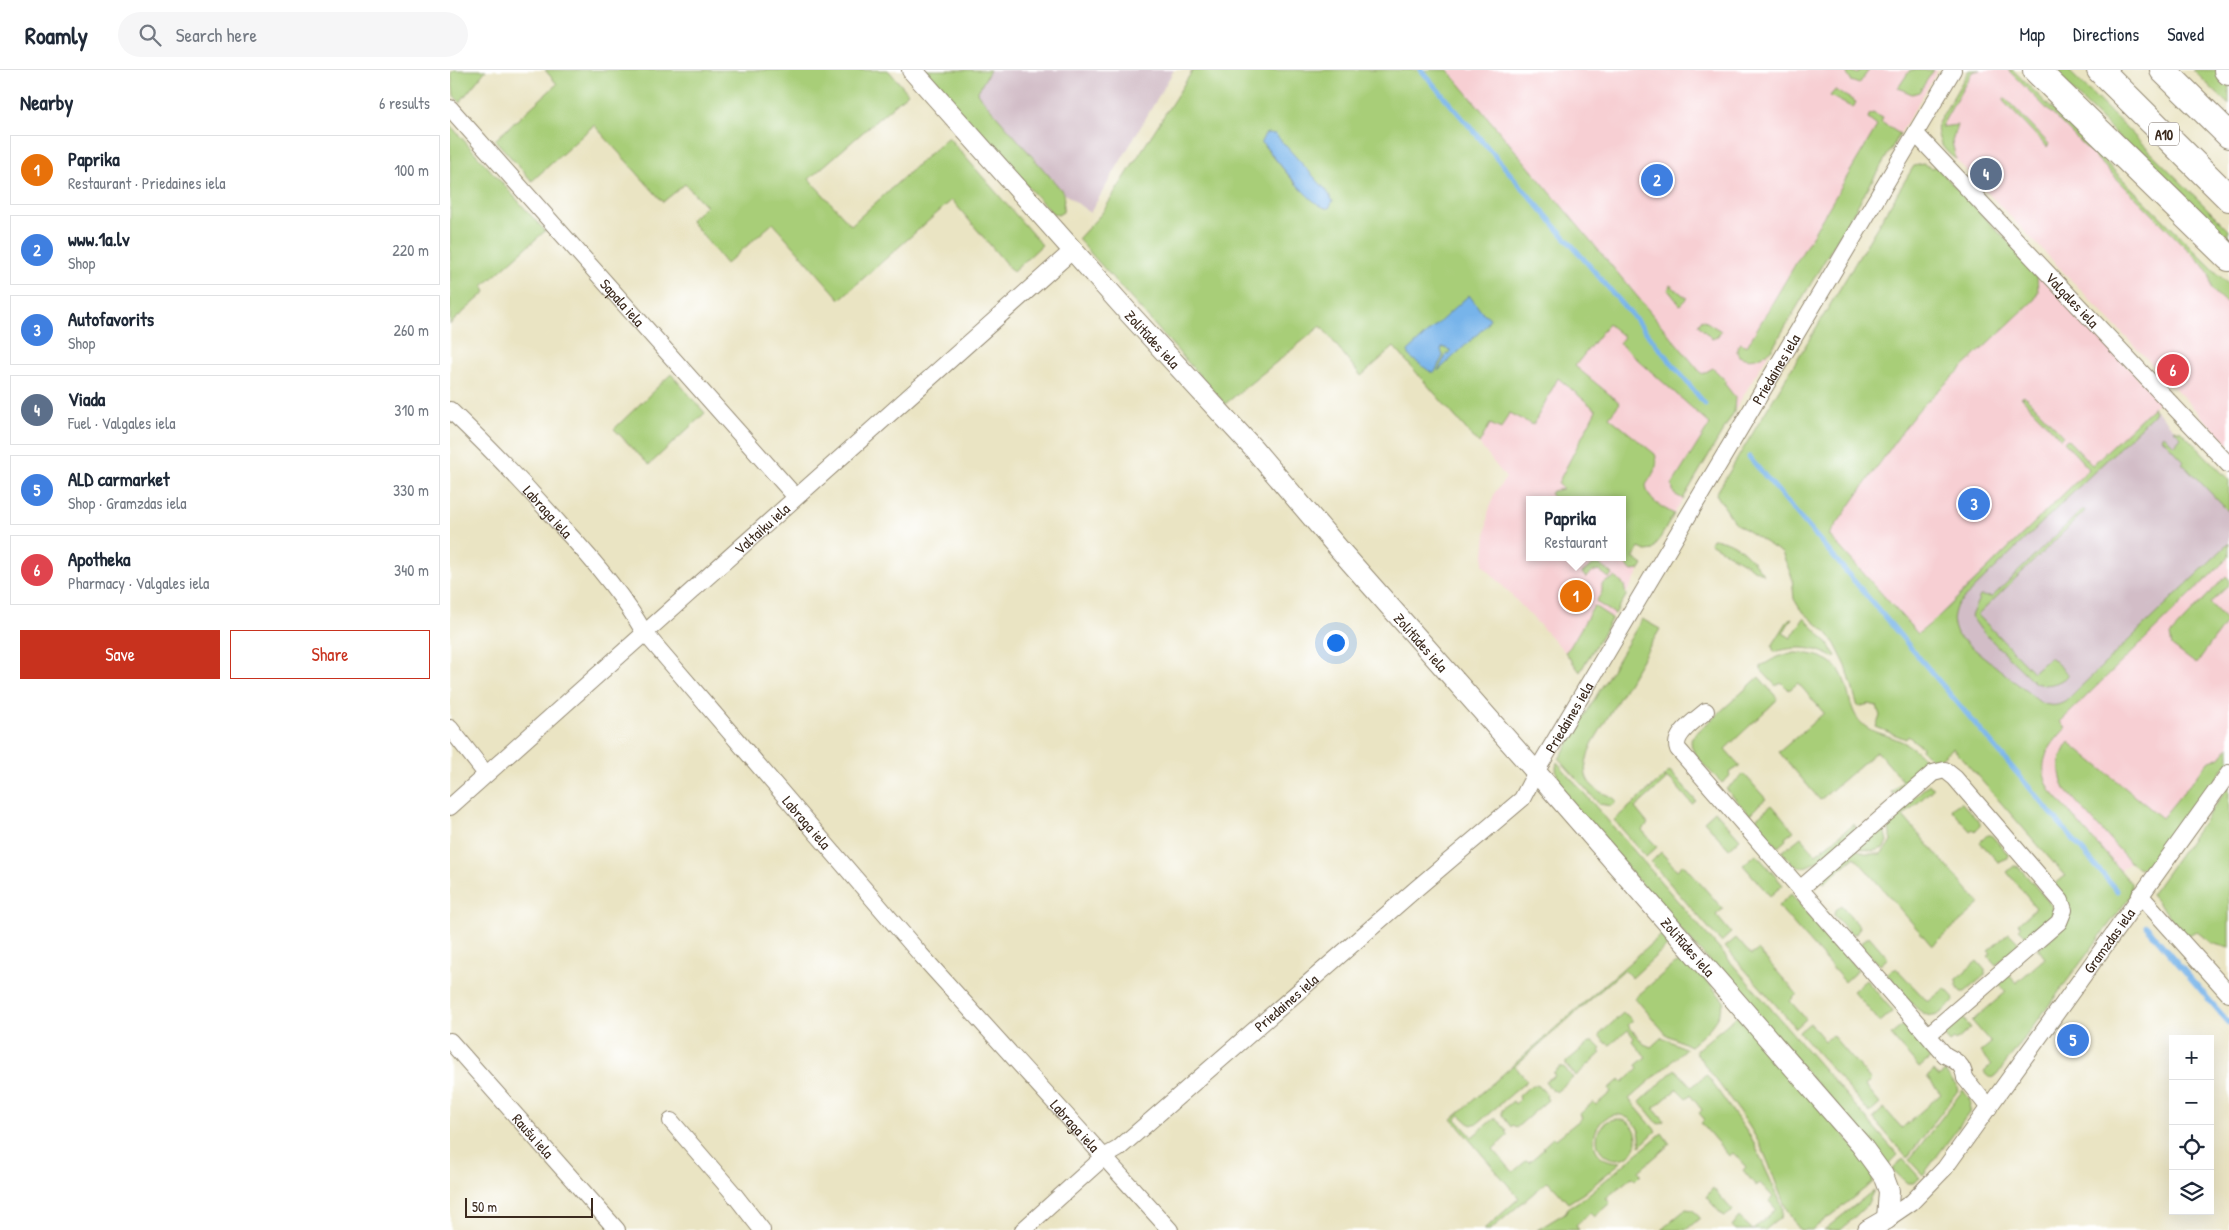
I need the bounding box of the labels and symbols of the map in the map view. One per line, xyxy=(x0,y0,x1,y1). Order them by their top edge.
road number: A10 xyxy=(2149,122,2179,146)
pin: 4 xyxy=(1970,155,2002,193)
pin: 2 xyxy=(1641,161,1673,199)
street label: Valgales iela xyxy=(2041,267,2104,332)
street label: Sapala iela xyxy=(596,274,650,331)
street label: Zolitūdes iela xyxy=(1120,305,1185,373)
street label: Priedaines iela xyxy=(1746,330,1805,408)
pin: 6 xyxy=(2157,351,2189,389)
street label: Labraga iela xyxy=(519,480,578,542)
pin: 3 xyxy=(1958,485,1990,523)
street label: Valtaiķu iela xyxy=(729,498,794,559)
pin: 1 xyxy=(1560,577,1592,615)
street label: Zolitūdes iela xyxy=(1389,608,1453,676)
your location xyxy=(1323,630,1349,656)
street label: Priedaines iela xyxy=(1539,678,1598,756)
street label: Labraga iela xyxy=(778,791,836,854)
street label: Gramzdas iela xyxy=(2078,903,2139,977)
street label: Zolitūdes iela xyxy=(1656,912,1720,981)
street label: Priedaines iela xyxy=(1249,969,1323,1036)
pin: 5 xyxy=(2057,1021,2089,1059)
street label: Labraga iela xyxy=(1046,1094,1105,1157)
street label: Raušu iela xyxy=(508,1109,559,1162)
scale bar xyxy=(465,1195,592,1218)

